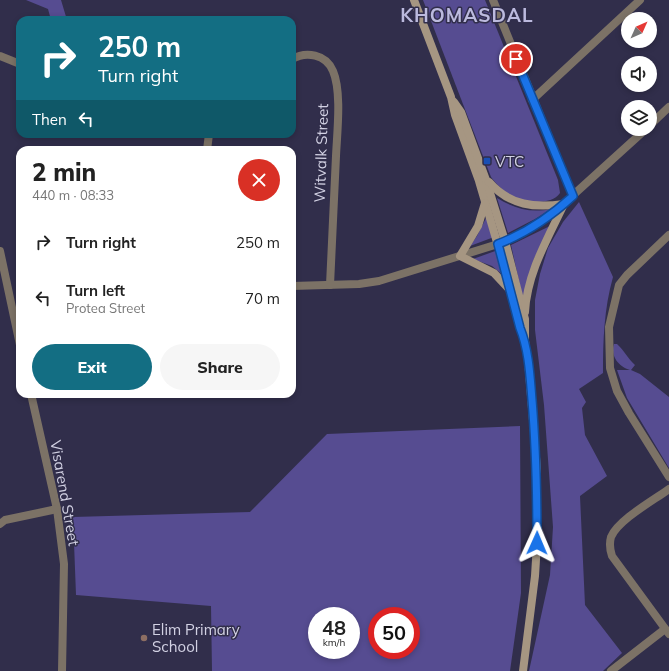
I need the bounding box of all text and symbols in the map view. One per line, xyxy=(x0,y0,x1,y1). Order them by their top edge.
district label: KHOMASDAL xyxy=(400,3,534,27)
north arrow xyxy=(621,12,657,48)
map controls xyxy=(621,12,657,136)
text: 250 m xyxy=(98,29,181,64)
icon: right xyxy=(32,32,84,84)
pin xyxy=(499,42,533,76)
icon: arrive xyxy=(505,48,527,70)
button: sound xyxy=(621,56,657,92)
text: Turn right xyxy=(98,64,178,87)
button: layers xyxy=(621,100,657,136)
street label: Witvalk Street xyxy=(310,103,332,203)
icon: left xyxy=(75,108,97,130)
text: Then xyxy=(32,110,67,129)
place label: VTC xyxy=(495,152,524,171)
marker: VTC xyxy=(482,156,492,166)
text: 2 min xyxy=(32,157,96,187)
button: close xyxy=(238,159,280,201)
text: 440 m · 08:33 xyxy=(32,187,114,203)
icon: right xyxy=(32,231,54,253)
text: Turn right xyxy=(66,233,136,252)
text: 250 m xyxy=(236,233,280,252)
text: Turn left xyxy=(66,281,125,300)
icon: left xyxy=(32,287,54,309)
text: 70 m xyxy=(245,289,280,308)
text: Protea Street xyxy=(66,300,145,316)
button: Exit xyxy=(32,344,152,390)
button: Share xyxy=(160,344,280,390)
street label: Visarend Street xyxy=(46,439,84,547)
position arrow xyxy=(516,522,558,564)
speed limit sign: 50 xyxy=(368,607,420,659)
text: 48 xyxy=(322,615,346,640)
place label: Elim Primary School xyxy=(152,620,240,656)
marker: Elim Primary School xyxy=(139,633,149,643)
text: km/h xyxy=(323,636,345,649)

